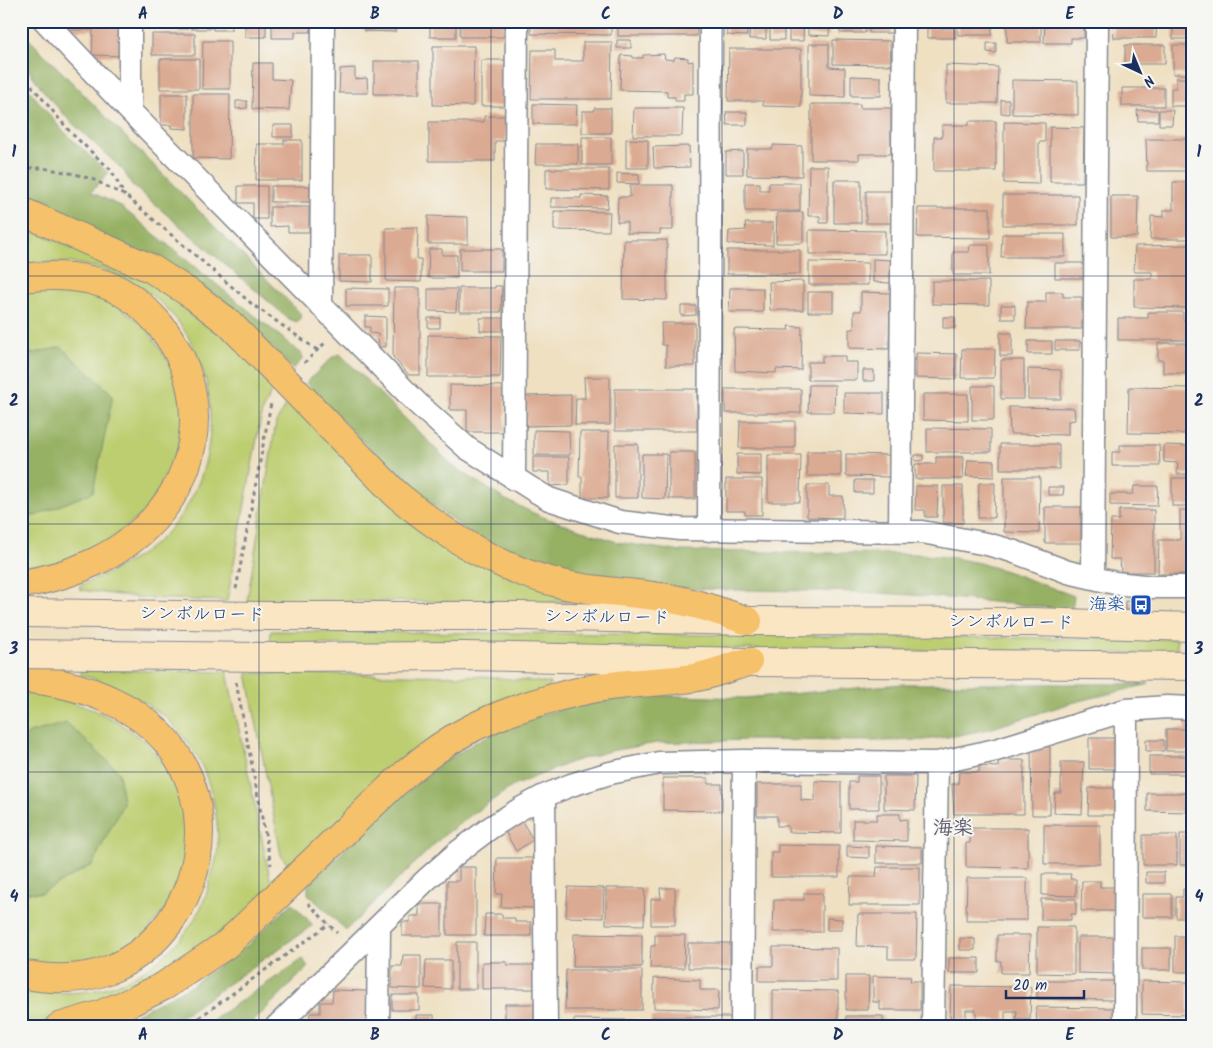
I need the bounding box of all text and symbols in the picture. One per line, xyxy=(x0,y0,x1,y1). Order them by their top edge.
text: A xyxy=(138,2,148,27)
text: B xyxy=(370,2,380,27)
text: C xyxy=(601,2,611,27)
text: D xyxy=(833,2,844,27)
text: E xyxy=(1066,2,1076,27)
north arrow xyxy=(1116,48,1166,98)
text: N xyxy=(1137,70,1159,92)
text: 1 xyxy=(12,140,17,165)
text: 1 xyxy=(1197,140,1202,165)
text: 2 xyxy=(9,389,19,414)
text: 2 xyxy=(1194,389,1204,414)
place label: 海楽 xyxy=(1089,591,1125,620)
bus stop icon: 海楽 xyxy=(1129,593,1153,617)
street label: シンボルロード xyxy=(139,599,265,631)
street label: シンボルロード xyxy=(544,602,670,634)
street label: シンボルロード xyxy=(948,607,1074,639)
text: 3 xyxy=(9,637,19,662)
text: 3 xyxy=(1194,637,1204,662)
district label: 海楽 xyxy=(933,813,973,845)
text: 4 xyxy=(10,885,19,910)
text: 4 xyxy=(1195,885,1204,910)
scale bar xyxy=(1006,968,1083,1000)
text: 20 m xyxy=(1013,974,1047,998)
text: A xyxy=(138,1023,148,1048)
text: B xyxy=(370,1023,380,1048)
text: C xyxy=(601,1023,611,1048)
text: D xyxy=(833,1023,844,1048)
text: E xyxy=(1066,1023,1076,1048)

